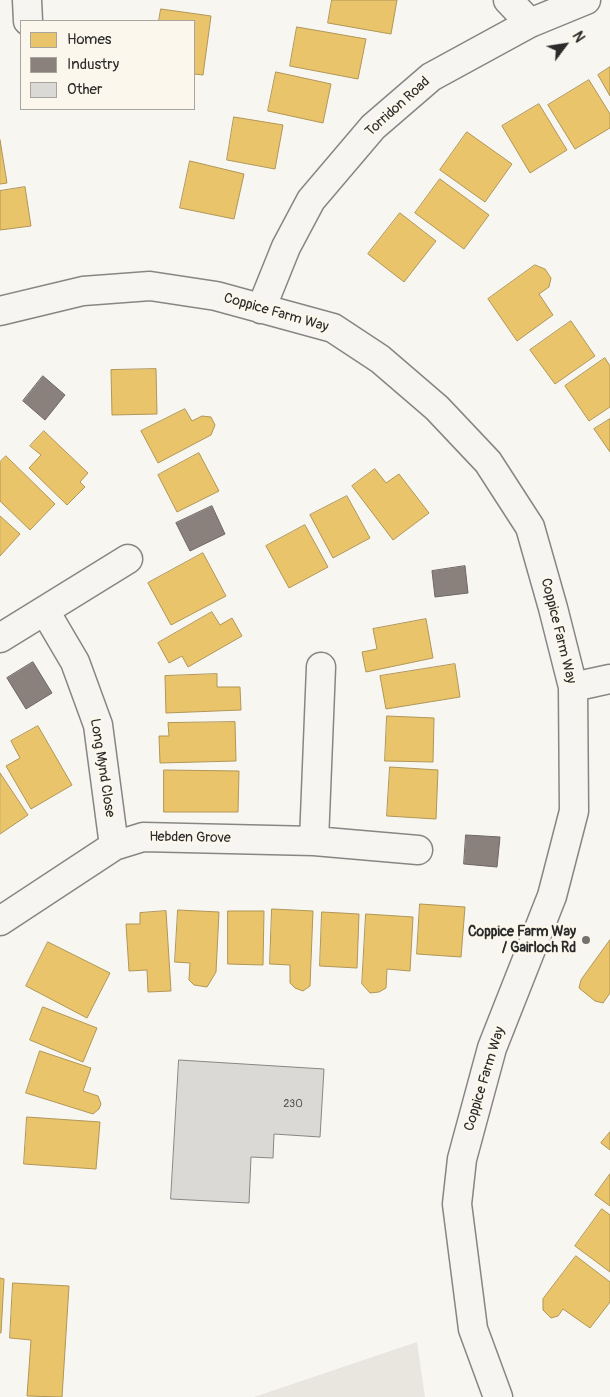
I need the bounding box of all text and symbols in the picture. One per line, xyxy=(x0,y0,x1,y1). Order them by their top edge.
legend xyxy=(20,20,195,110)
north arrow xyxy=(540,20,590,70)
text: N xyxy=(569,29,588,45)
text: Homes xyxy=(67,30,112,49)
text: Industry xyxy=(67,55,119,74)
street label: Torridon Road xyxy=(362,74,434,140)
text: Other xyxy=(67,80,102,99)
street label: Coppice Farm Way xyxy=(222,290,330,336)
street label: Coppice Farm Way xyxy=(537,577,579,685)
street label: Long Mynd Close xyxy=(86,717,118,819)
street label: Hebden Grove xyxy=(149,829,231,847)
place label: Coppice Farm Way / Gairloch Rd xyxy=(468,924,576,956)
marker: Coppice Farm Way / Gairloch Rd xyxy=(580,934,592,946)
street label: Coppice Farm Way xyxy=(461,1025,509,1133)
house number: 230 xyxy=(283,1097,303,1111)

